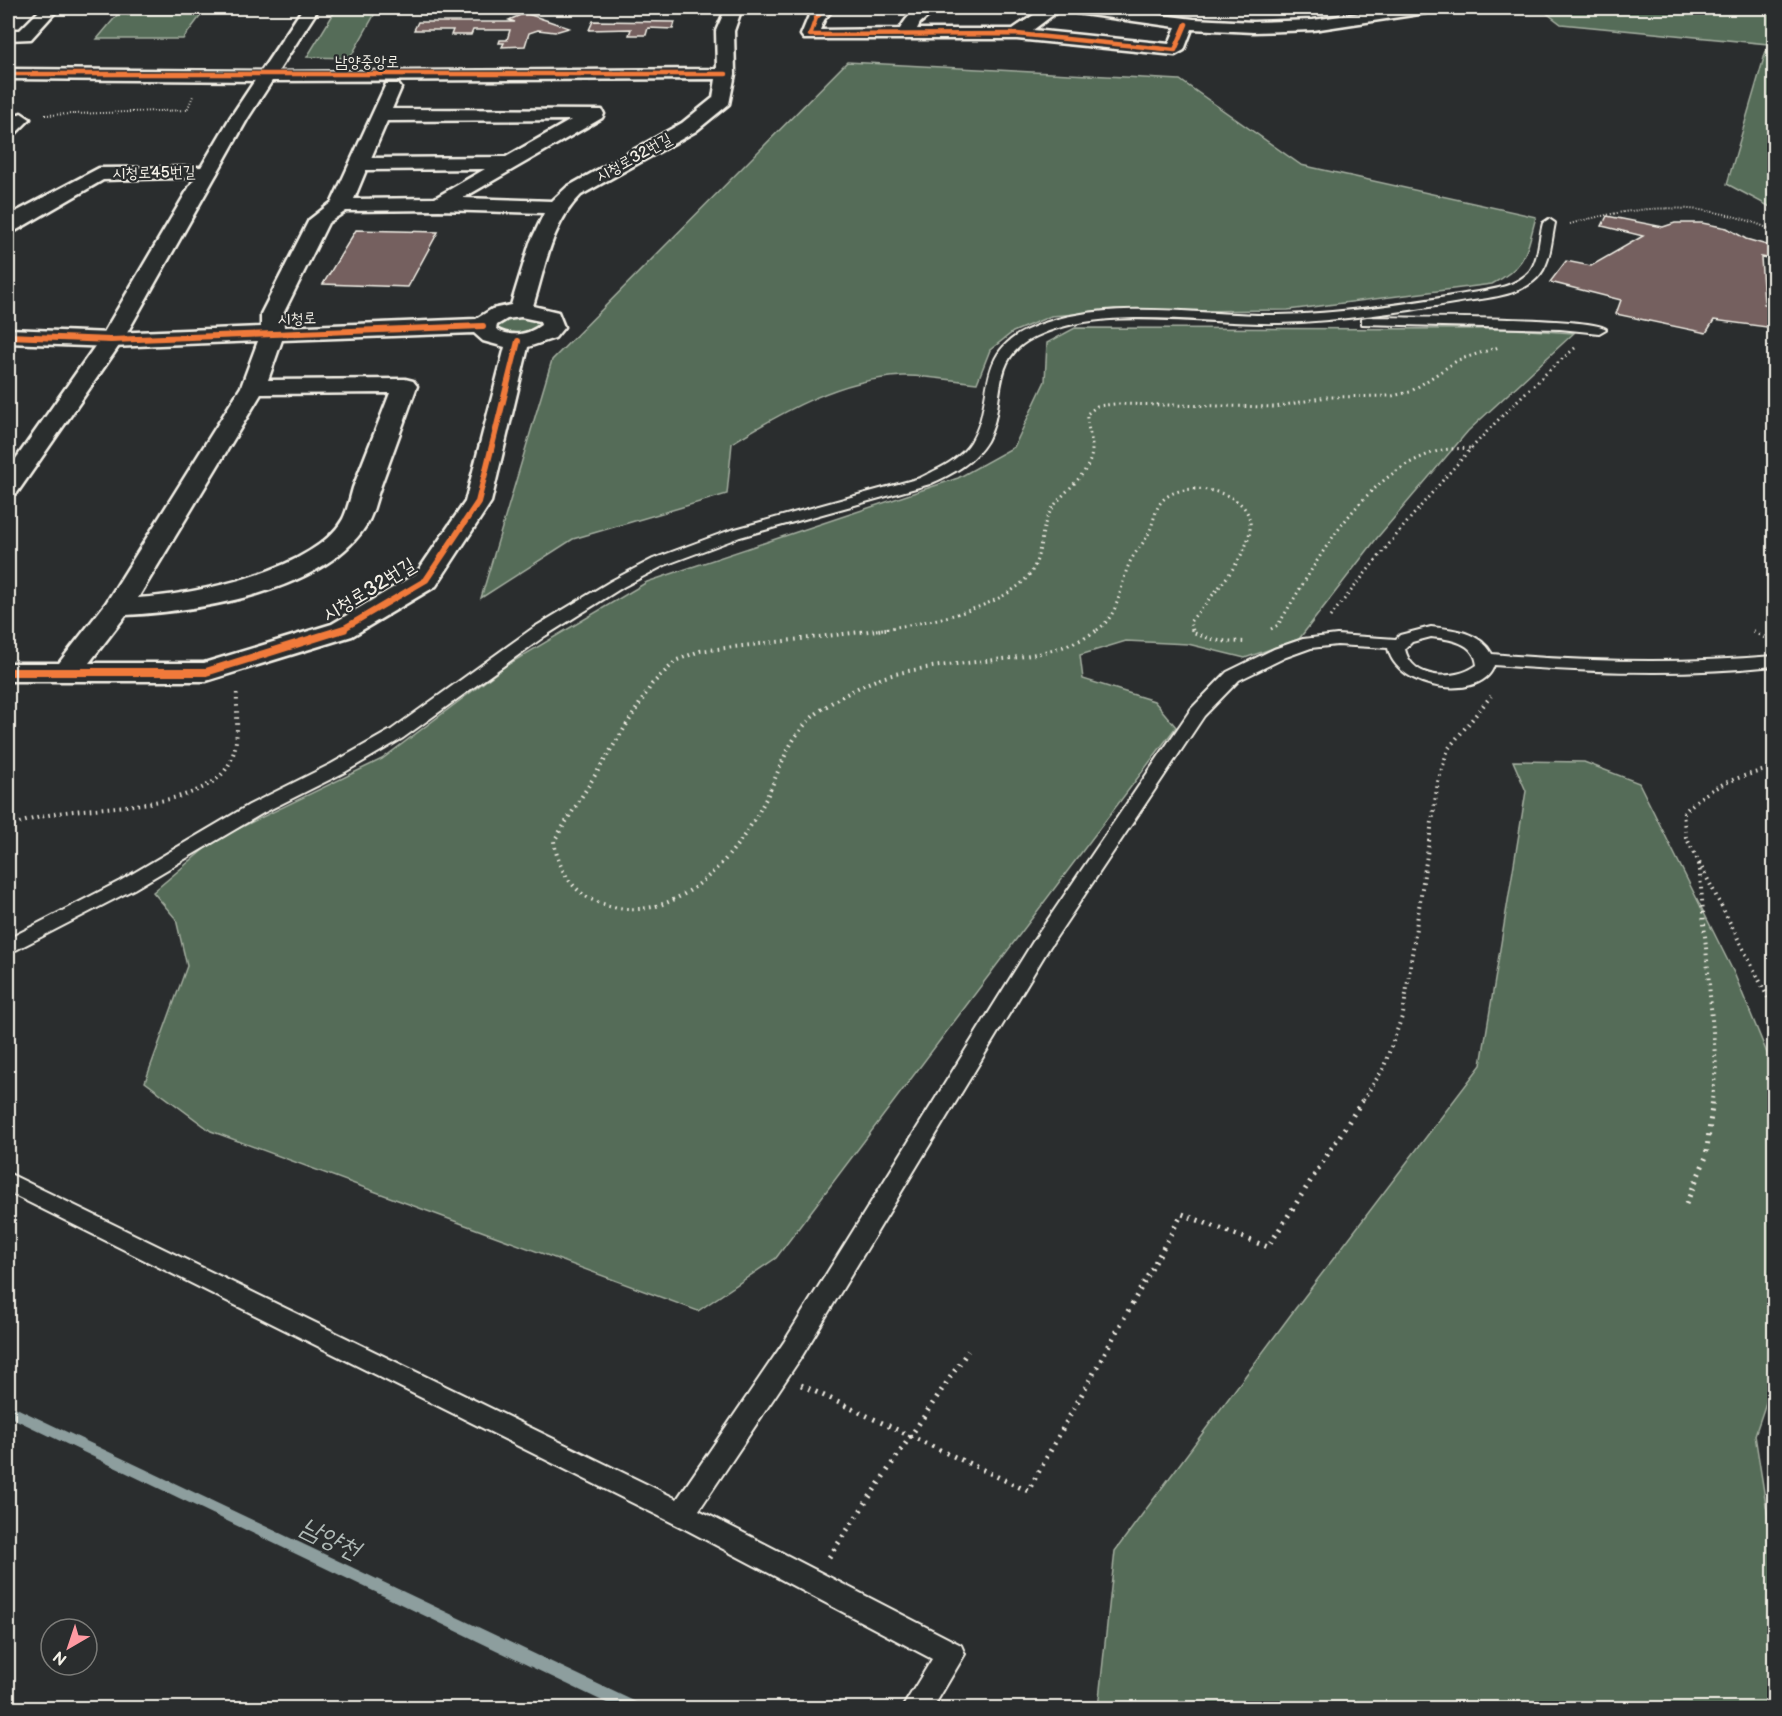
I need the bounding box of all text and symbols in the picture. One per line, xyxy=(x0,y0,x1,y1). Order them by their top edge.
street label: 남양중앙로 xyxy=(335,53,399,72)
street label: 시청로32번길 xyxy=(593,129,675,187)
street label: 시청로45번길 xyxy=(112,163,196,183)
street label: 시청로 xyxy=(277,309,317,329)
street label: 시청로32번길 xyxy=(318,553,420,627)
water label: 남양천 xyxy=(295,1511,368,1568)
north arrow xyxy=(39,1617,99,1677)
text: N xyxy=(50,1646,71,1669)

